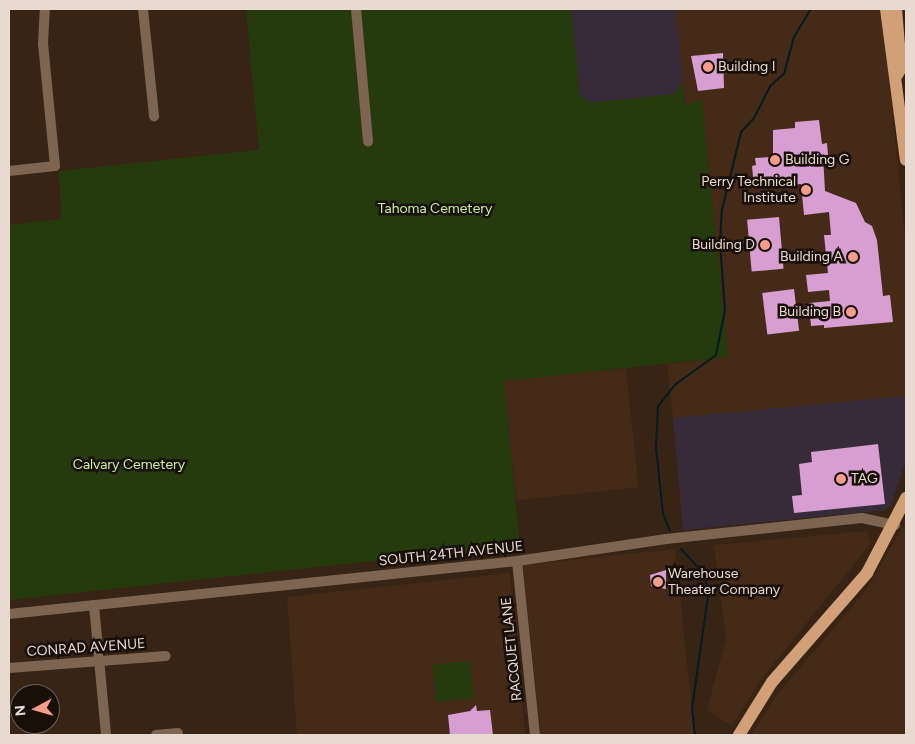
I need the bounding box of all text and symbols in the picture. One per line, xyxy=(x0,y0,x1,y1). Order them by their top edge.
place label: Building I xyxy=(718,59,775,75)
marker: Building I xyxy=(702,61,714,73)
place label: Building G xyxy=(785,152,849,168)
marker: Building G xyxy=(769,154,781,166)
place label: Perry Technical Institute xyxy=(701,174,796,206)
marker: Perry Technical Institute xyxy=(800,184,812,196)
park label: Tahoma Cemetery xyxy=(378,201,492,217)
place label: Building D xyxy=(692,237,755,253)
marker: Building D xyxy=(759,239,771,251)
place label: Building A xyxy=(780,249,843,265)
marker: Building A xyxy=(847,251,859,263)
place label: Building B xyxy=(779,304,841,320)
marker: Building B xyxy=(845,306,857,318)
park label: Calvary Cemetery xyxy=(73,457,185,473)
place label: TAG xyxy=(851,471,878,487)
marker: TAG xyxy=(835,473,847,485)
street label: SOUTH 24TH AVENUE xyxy=(378,538,524,570)
place label: Warehouse Theater Company xyxy=(668,566,780,598)
marker: Warehouse Theater Company xyxy=(652,576,664,588)
street label: RACQUET LANE xyxy=(498,596,526,702)
street label: CONRAD AVENUE xyxy=(26,635,146,661)
north arrow xyxy=(10,684,60,734)
text: N xyxy=(12,704,30,717)

